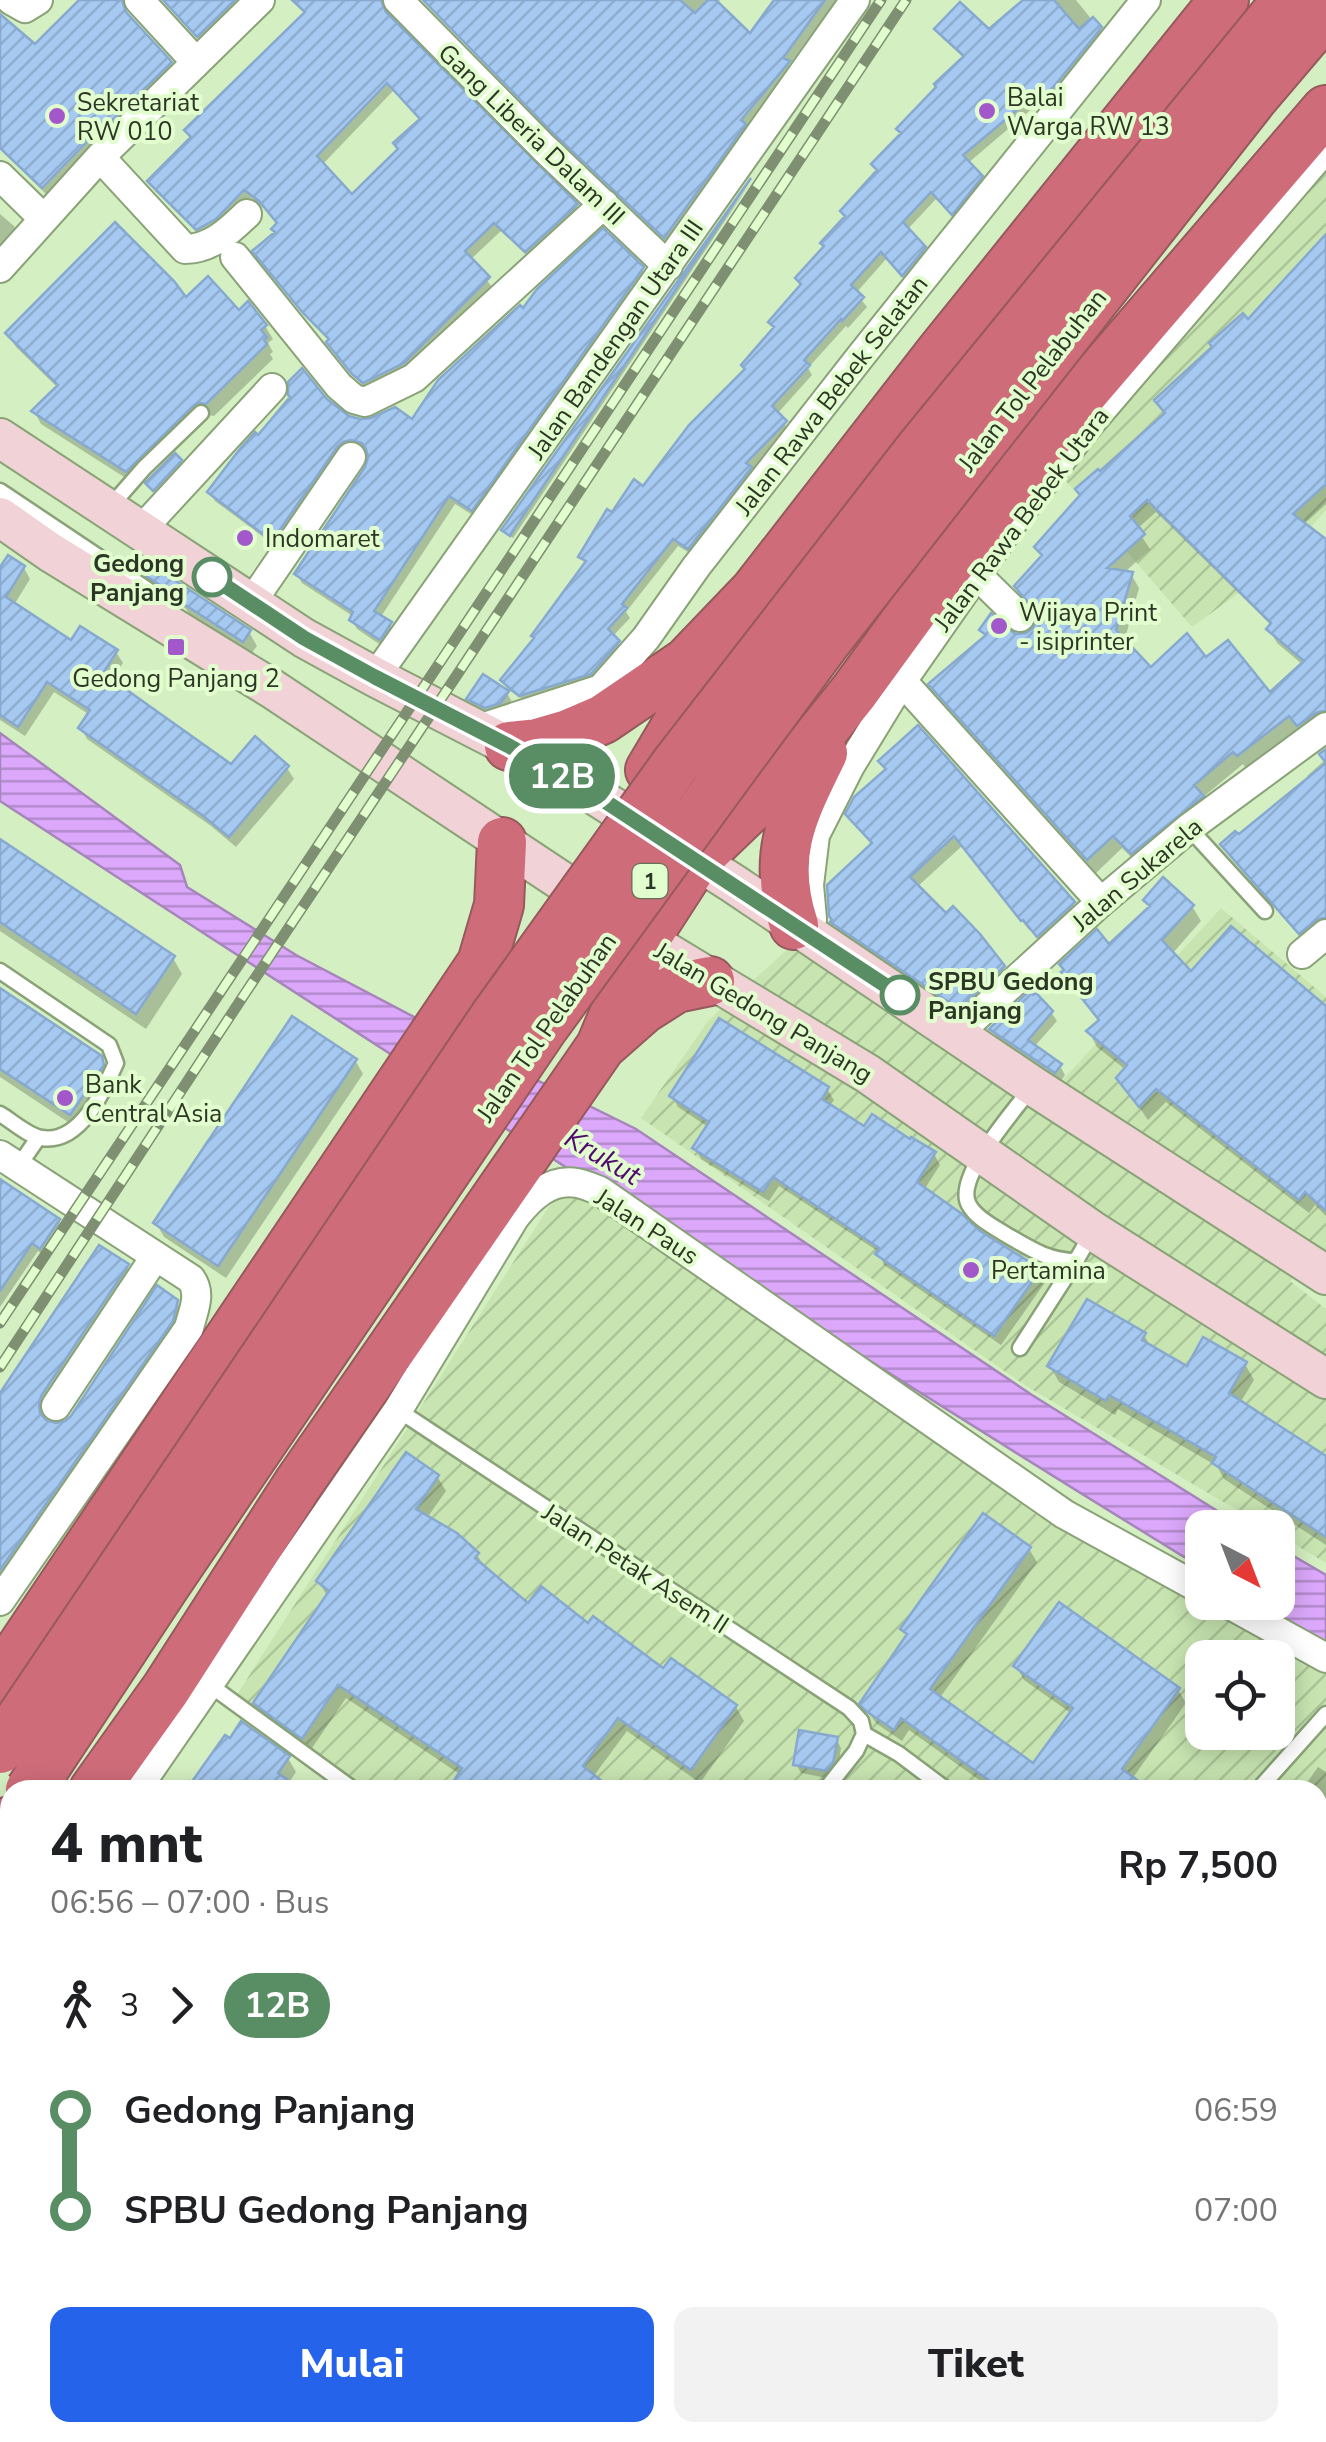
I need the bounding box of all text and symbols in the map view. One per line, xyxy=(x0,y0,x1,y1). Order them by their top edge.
street label: Gang Liberia Dalam III xyxy=(430,36,632,233)
place label: Balai Warga RW 13 xyxy=(1007,81,1170,144)
place label: Sekretariat RW 010 xyxy=(77,86,199,149)
marker: Balai Warga RW 13 xyxy=(976,100,998,122)
marker: Sekretariat RW 010 xyxy=(46,105,68,127)
street label: Jalan Bandengan Utara III xyxy=(519,213,712,467)
street label: Jalan Rawa Bebek Selatan xyxy=(727,269,936,523)
street label: Jalan Tol Pelabuhan xyxy=(950,282,1115,480)
street label: Jalan Rawa Bebek Utara xyxy=(926,401,1117,639)
place label: Indomaret xyxy=(265,522,380,556)
marker: Indomaret xyxy=(234,527,256,549)
place label: Gedong Panjang xyxy=(90,547,184,610)
marker: Gedong Panjang xyxy=(193,558,231,596)
place label: Wijaya Print - isiprinter xyxy=(1019,596,1157,659)
marker: Wijaya Print - isiprinter xyxy=(988,615,1010,637)
marker: Gedong Panjang 2 xyxy=(165,636,187,658)
place label: Gedong Panjang 2 xyxy=(72,662,280,696)
line badge: 12B xyxy=(504,744,620,808)
text: 12B xyxy=(529,753,595,800)
street label: Jalan Sukarela xyxy=(1065,810,1210,940)
road number: 1 xyxy=(632,864,668,898)
street label: Jalan Tol Pelabuhan xyxy=(468,927,625,1129)
street label: Jalan Gedong Panjang xyxy=(647,934,879,1091)
place label: SPBU Gedong Panjang xyxy=(928,965,1094,1028)
marker: SPBU Gedong Panjang xyxy=(881,976,919,1014)
place label: Bank Central Asia xyxy=(85,1068,222,1131)
marker: Bank Central Asia xyxy=(54,1087,76,1109)
water label: Krukut xyxy=(557,1119,649,1195)
street label: Jalan Paus xyxy=(587,1180,705,1273)
place label: Pertamina xyxy=(991,1254,1106,1288)
marker: Pertamina xyxy=(960,1259,982,1281)
street label: Jalan Petak Asem II xyxy=(535,1495,735,1642)
north arrow xyxy=(1185,1510,1295,1620)
map controls xyxy=(1185,1510,1295,1750)
button: locate xyxy=(1185,1640,1295,1750)
text: 4 mnt xyxy=(50,1806,202,1881)
text: Rp 7,500 xyxy=(1118,1840,1278,1891)
text: 06:56 – 07:00 · Bus xyxy=(50,1881,329,1924)
icon: walk xyxy=(50,1978,105,2033)
icon: forward xyxy=(154,1978,209,2033)
text: 12B xyxy=(244,1982,310,2029)
text: 3 xyxy=(120,1984,139,2027)
text: Gedong Panjang xyxy=(124,2085,415,2136)
text: 06:59 xyxy=(1194,2089,1278,2132)
text: SPBU Gedong Panjang xyxy=(124,2185,529,2236)
text: 07:00 xyxy=(1194,2189,1278,2232)
button: Mulai xyxy=(50,2307,654,2422)
button: Tiket xyxy=(674,2307,1278,2422)

